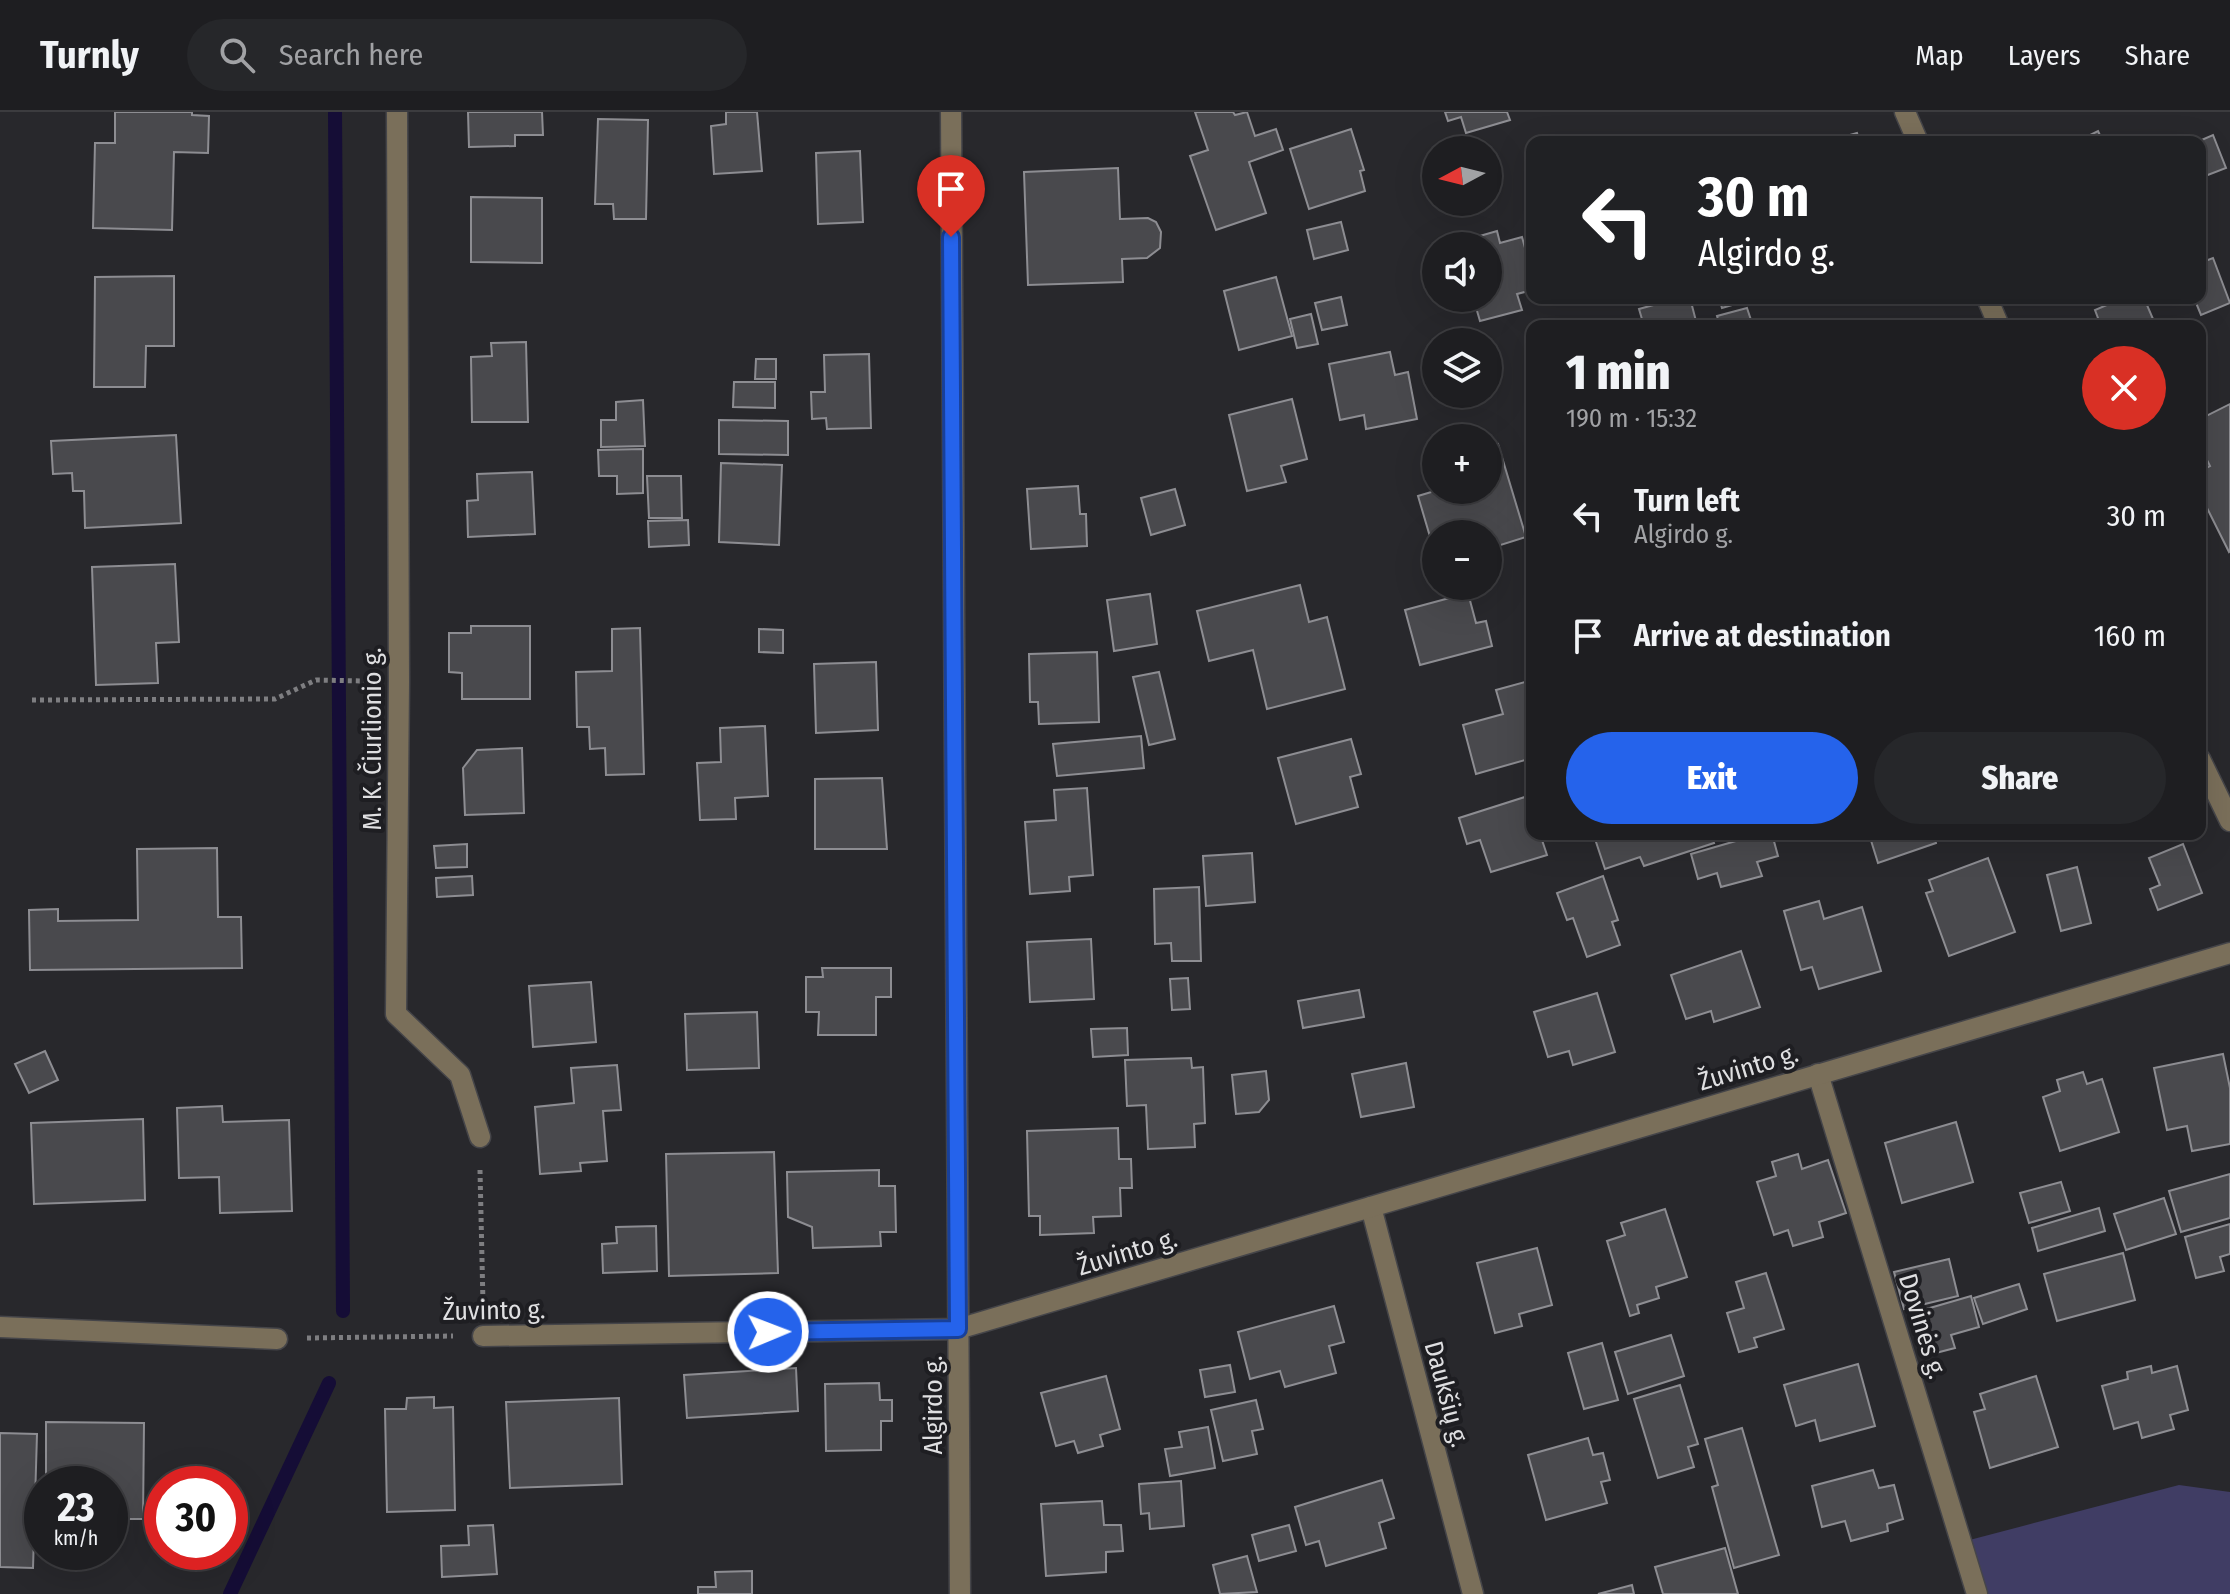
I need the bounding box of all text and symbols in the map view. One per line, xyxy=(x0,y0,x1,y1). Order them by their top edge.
search box xyxy=(187,19,747,91)
text: Turnly xyxy=(40,32,139,78)
icon: search xyxy=(215,33,259,77)
text: Search here xyxy=(279,37,423,73)
text: Map xyxy=(1915,39,1964,72)
text: Layers xyxy=(2008,39,2081,72)
text: Share xyxy=(2125,39,2190,72)
north arrow xyxy=(1422,136,1502,216)
map controls xyxy=(1422,136,1502,600)
pin xyxy=(917,155,985,237)
text: 30 m xyxy=(1698,164,1809,231)
icon: arrive xyxy=(929,167,973,211)
icon: left xyxy=(1566,168,1670,272)
button: sound xyxy=(1422,232,1502,312)
text: Algirdo g. xyxy=(1698,232,1835,276)
button: layers xyxy=(1422,328,1502,408)
text: 1 min xyxy=(1566,344,1670,402)
button: close xyxy=(2082,346,2166,430)
text: 190 m · 15:32 xyxy=(1566,403,1697,434)
button: + xyxy=(1422,424,1502,504)
text: Turn left xyxy=(1634,483,1740,519)
icon: left xyxy=(1566,494,1610,538)
text: 30 m xyxy=(2107,498,2166,534)
text: Algirdo g. xyxy=(1634,519,1733,550)
button: − xyxy=(1422,520,1502,600)
icon: arrive xyxy=(1566,614,1610,658)
text: Arrive at destination xyxy=(1634,618,1891,654)
text: 160 m xyxy=(2094,618,2166,654)
street label: M. K. Čiurlionio g. xyxy=(357,648,388,830)
button: Exit xyxy=(1566,732,1858,824)
button: Share xyxy=(1874,732,2166,824)
street label: Žuvinto g. xyxy=(1694,1038,1802,1097)
street label: Žuvinto g. xyxy=(1073,1223,1181,1282)
street label: Dovinės g. xyxy=(1892,1270,1953,1382)
position arrow xyxy=(726,1290,810,1374)
street label: Žuvinto g. xyxy=(442,1294,546,1327)
street label: Daukšių g. xyxy=(1418,1338,1475,1450)
street label: Algirdo g. xyxy=(918,1355,949,1455)
speed limit sign: 30 xyxy=(144,1466,248,1570)
text: 23 xyxy=(57,1484,95,1532)
text: km/h xyxy=(54,1526,98,1550)

